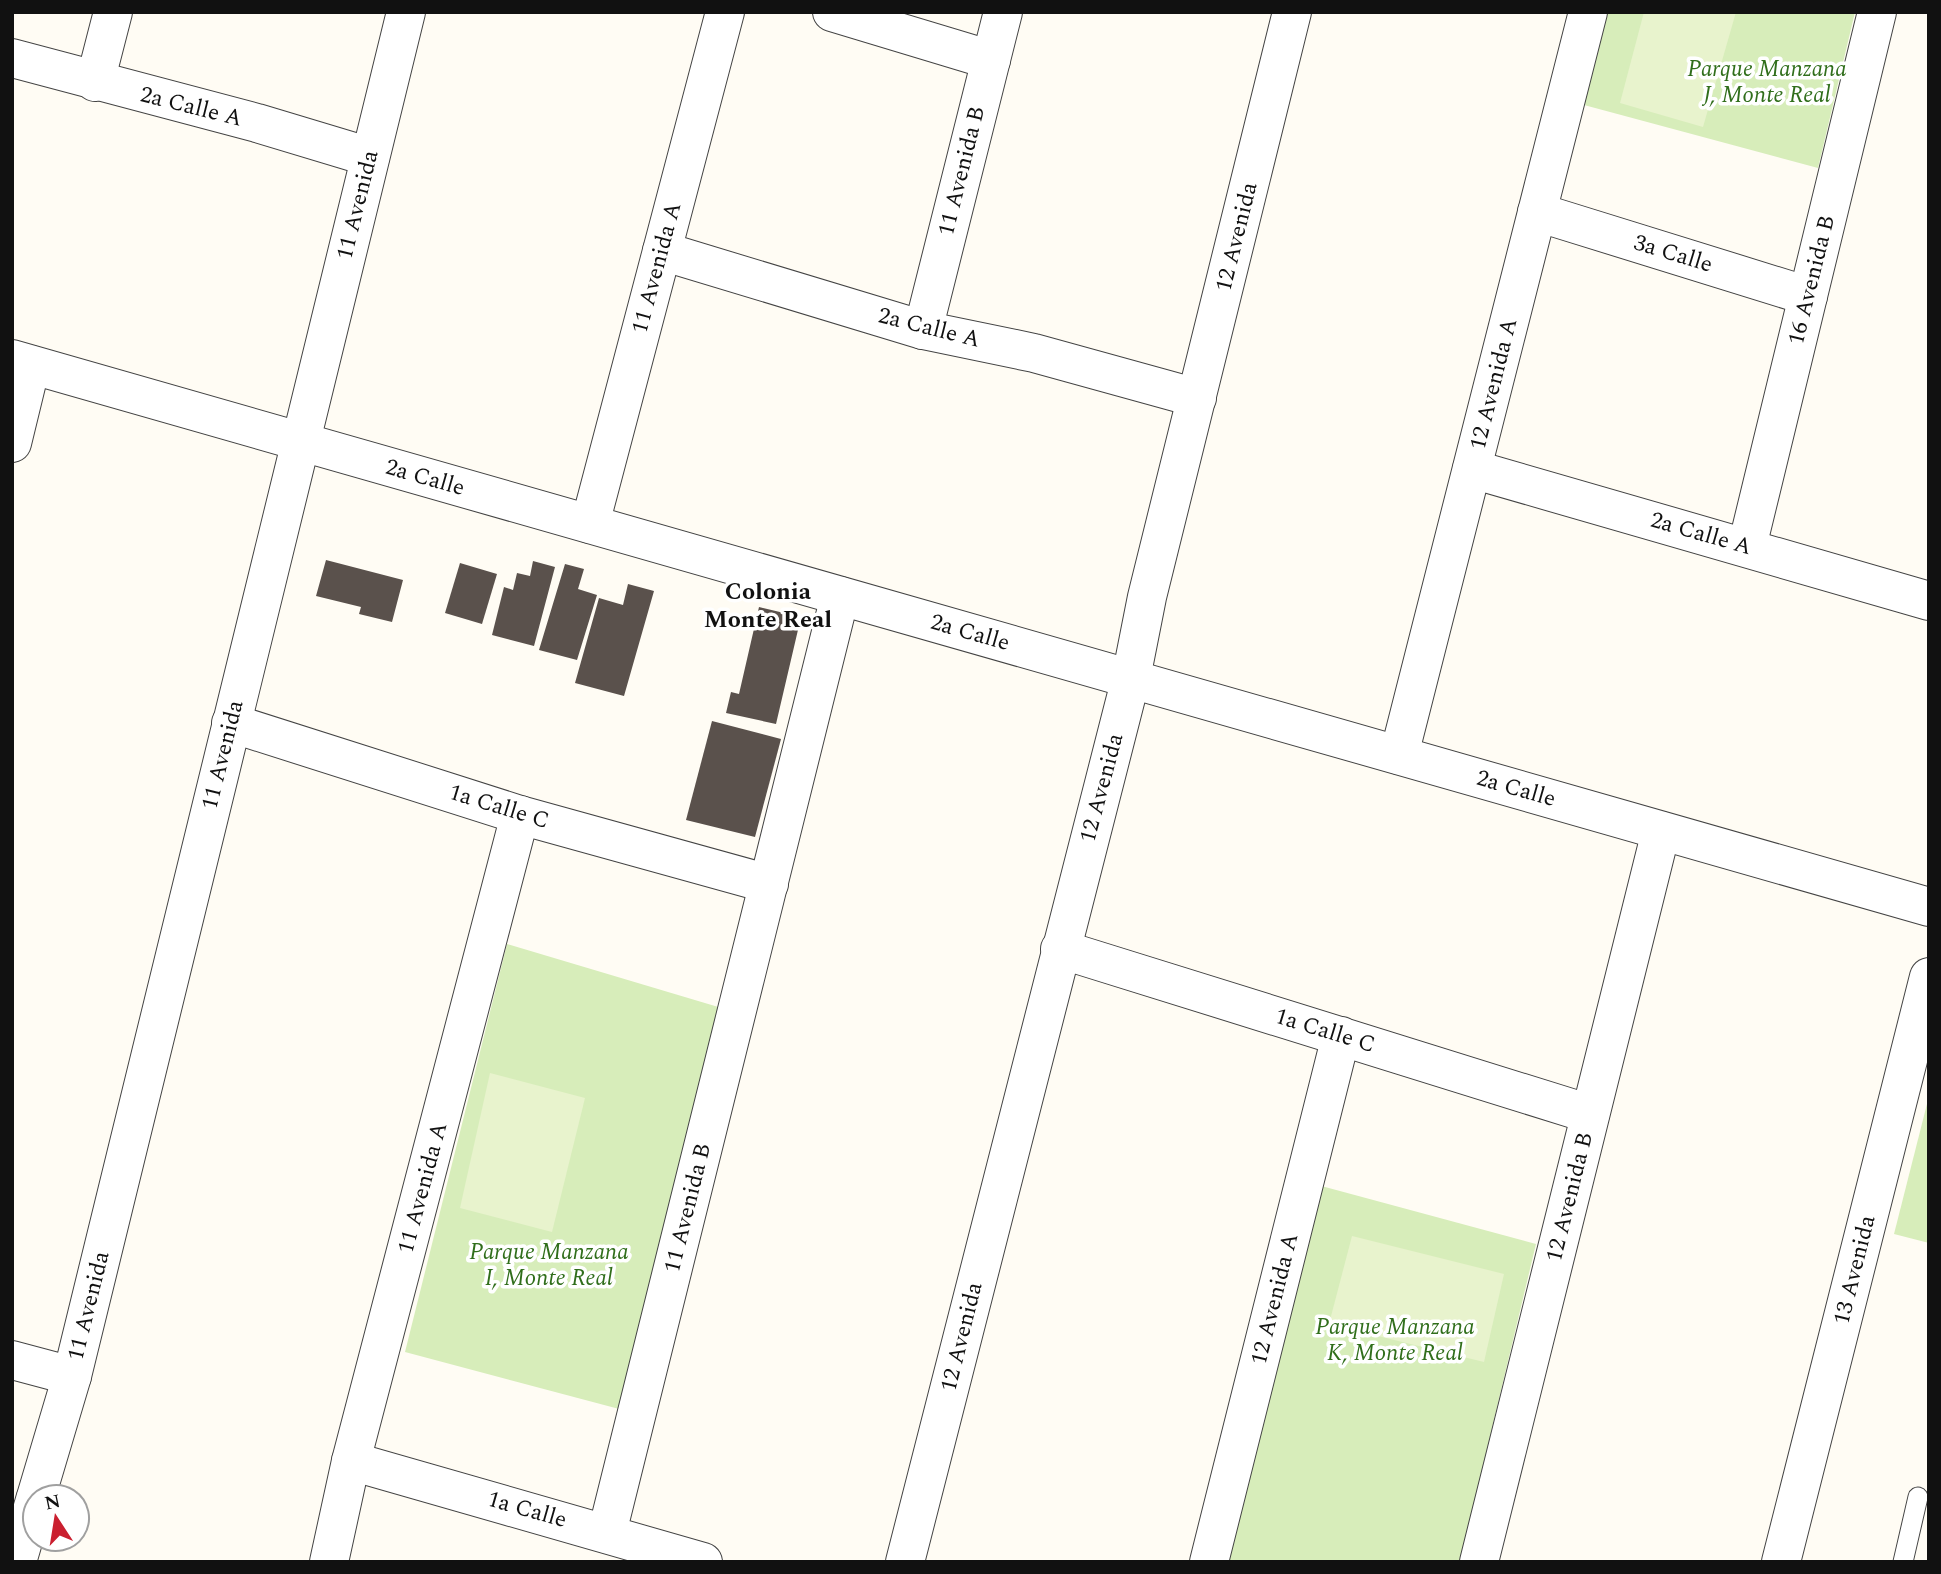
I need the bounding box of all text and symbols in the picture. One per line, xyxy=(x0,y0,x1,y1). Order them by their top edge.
park label: Parque Manzana J, Monte Real xyxy=(1687,52,1847,113)
street label: 2a Calle A xyxy=(136,77,246,137)
street label: 11 Avenida B xyxy=(929,102,995,240)
street label: 11 Avenida xyxy=(327,147,389,263)
street label: 12 Avenida xyxy=(1206,179,1268,295)
street label: 11 Avenida A xyxy=(623,198,691,338)
street label: 16 Avenida B xyxy=(1779,211,1845,349)
street label: 3a Calle xyxy=(1629,225,1717,283)
street label: 2a Calle A xyxy=(874,298,984,358)
street label: 12 Avenida A xyxy=(1461,314,1527,454)
street label: 2a Calle xyxy=(381,450,469,506)
street label: 2a Calle A xyxy=(1646,503,1756,565)
district label: Colonia Monte Real xyxy=(704,574,832,638)
street label: 2a Calle xyxy=(926,605,1014,661)
street label: 11 Avenida xyxy=(192,697,254,813)
street label: 12 Avenida xyxy=(1071,729,1133,847)
street label: 2a Calle xyxy=(1472,761,1560,817)
street label: 1a Calle C xyxy=(444,775,554,839)
street label: 1a Calle C xyxy=(1270,999,1380,1063)
street label: 11 Avenida A xyxy=(389,1118,457,1258)
street label: 12 Avenida B xyxy=(1537,1128,1603,1266)
street label: 11 Avenida B xyxy=(655,1139,721,1277)
street label: 13 Avenida xyxy=(1824,1212,1886,1328)
street label: 12 Avenida A xyxy=(1242,1229,1308,1369)
park label: Parque Manzana I, Monte Real xyxy=(469,1235,629,1296)
street label: 11 Avenida xyxy=(58,1248,120,1364)
street label: 12 Avenida xyxy=(931,1279,993,1395)
park label: Parque Manzana K, Monte Real xyxy=(1315,1310,1475,1371)
street label: 1a Calle xyxy=(483,1482,571,1538)
north arrow xyxy=(21,1483,91,1553)
text: N xyxy=(42,1487,63,1519)

